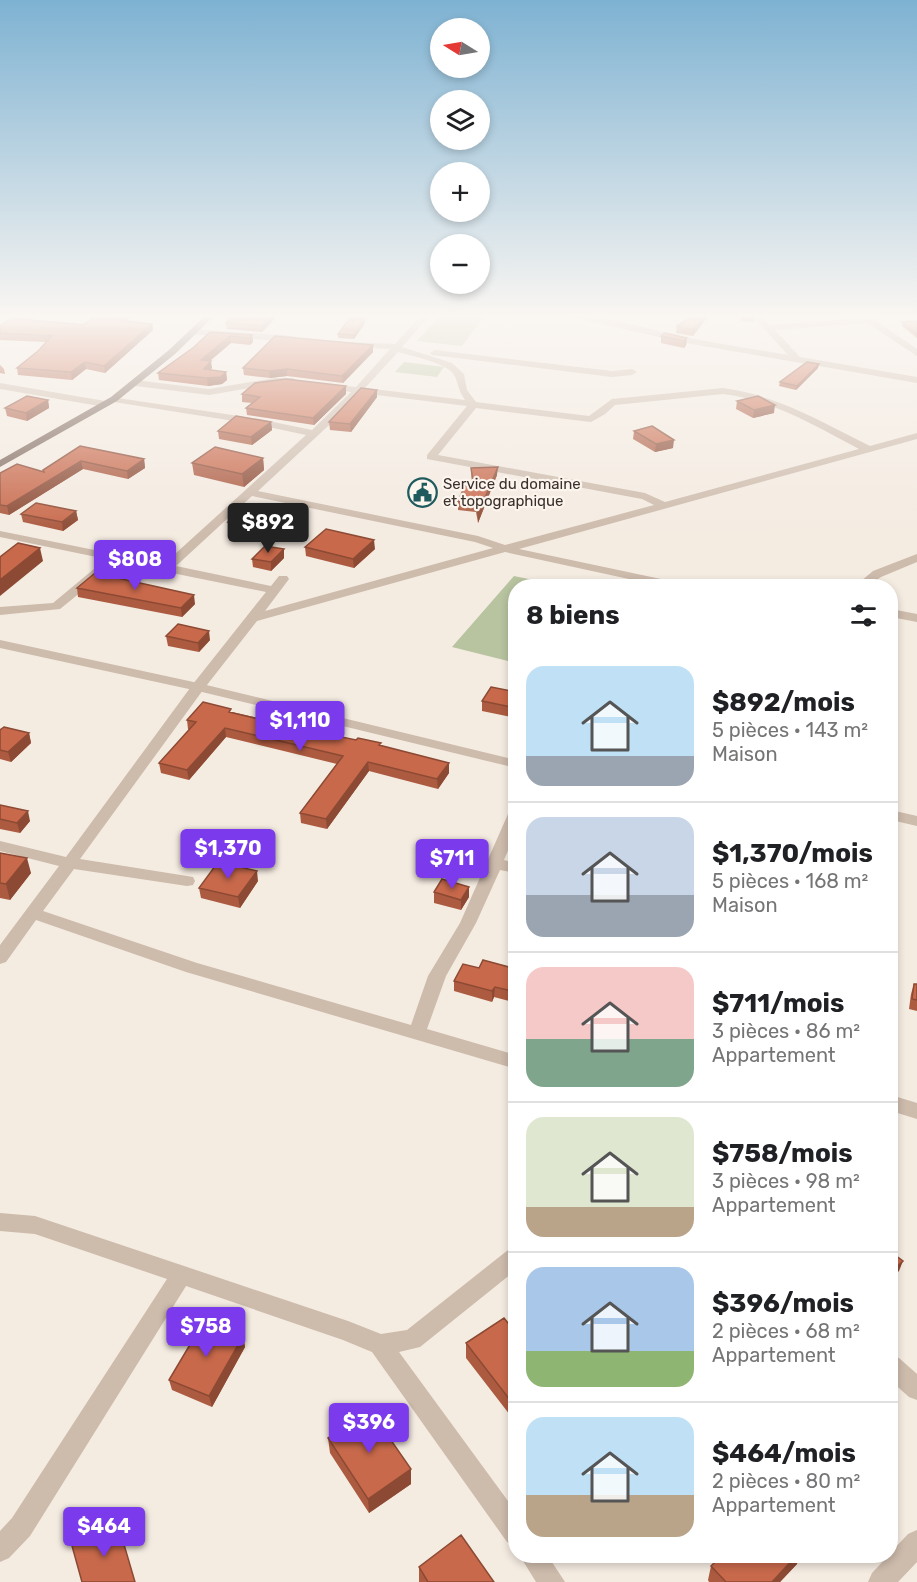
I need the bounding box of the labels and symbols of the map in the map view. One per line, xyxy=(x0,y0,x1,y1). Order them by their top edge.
north arrow xyxy=(430,18,490,78)
place label: Service du domaine et topographique xyxy=(443,475,581,510)
public building icon: Service du domaine et topographique xyxy=(406,477,438,509)
pin: $892 xyxy=(232,503,304,554)
pin: $808 xyxy=(99,540,171,591)
pin: $1,110 xyxy=(251,701,349,752)
pin: $1,370 xyxy=(179,829,277,880)
pin: $711 xyxy=(416,839,488,890)
pin: $758 xyxy=(170,1307,242,1358)
pin: $396 xyxy=(333,1403,405,1454)
pin: $464 xyxy=(68,1507,140,1558)

